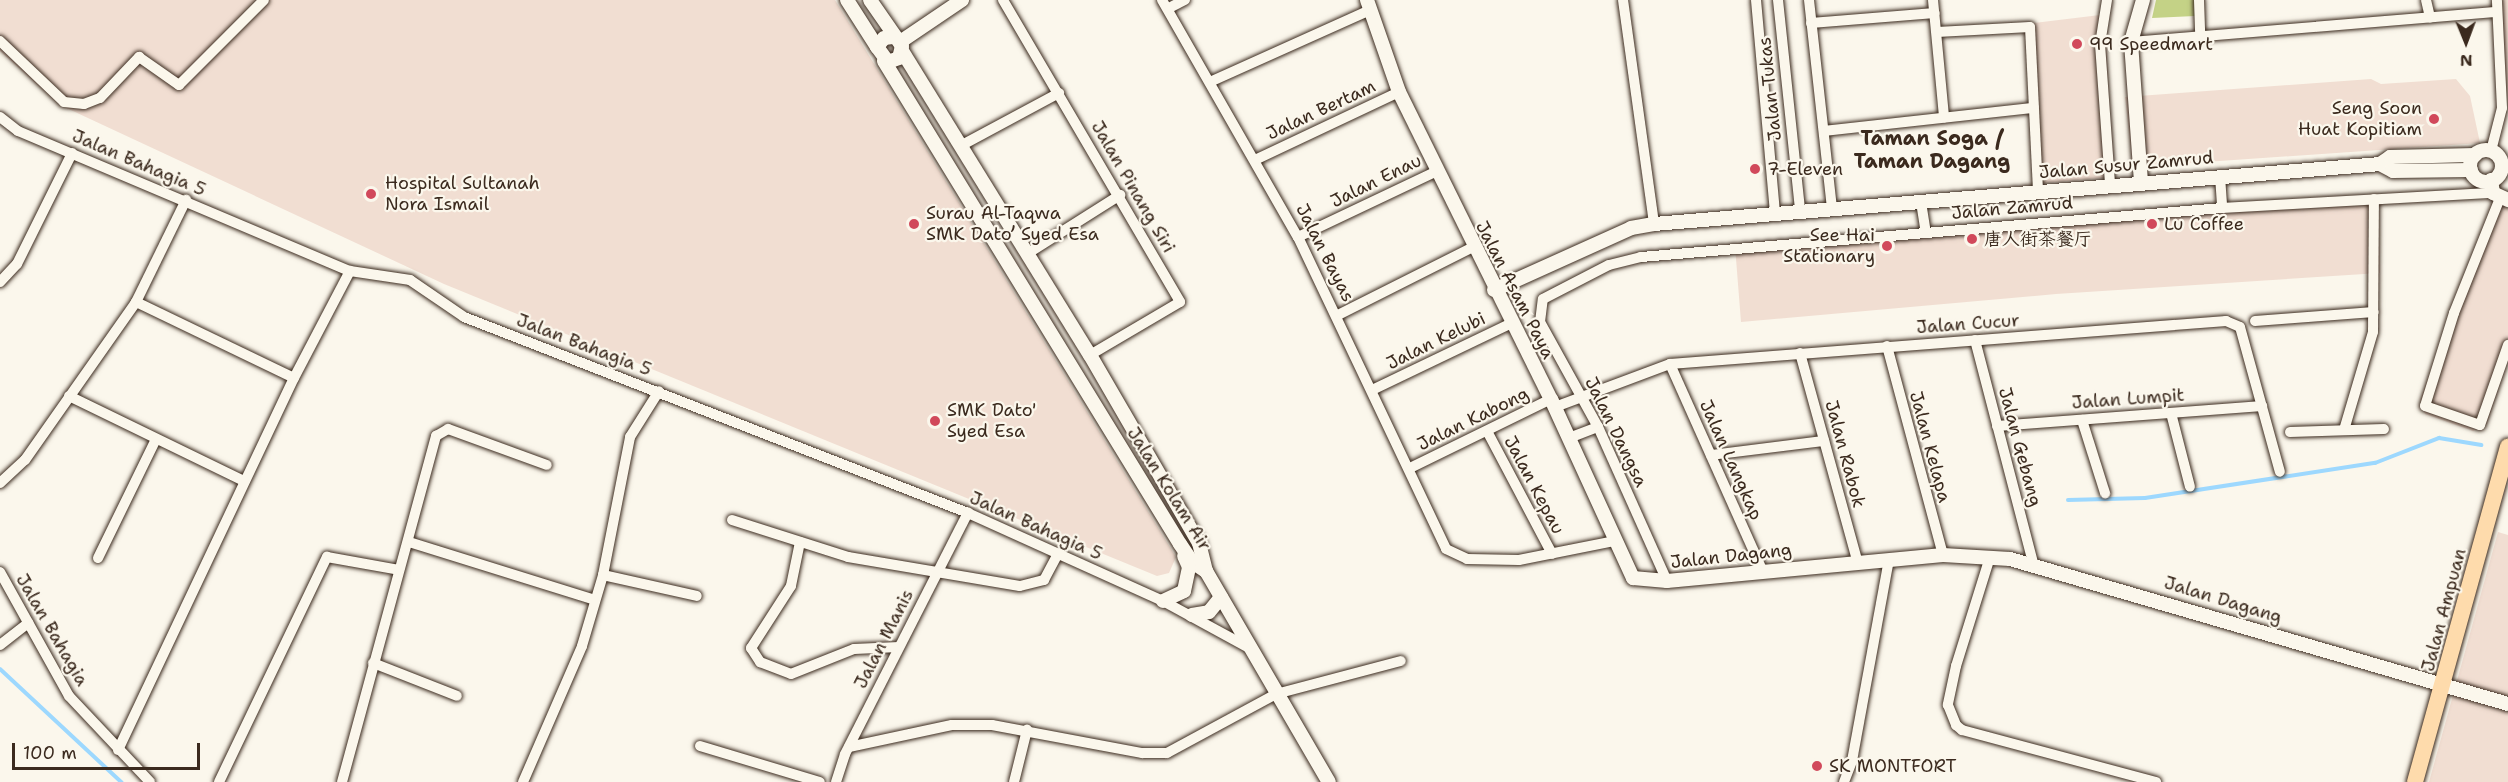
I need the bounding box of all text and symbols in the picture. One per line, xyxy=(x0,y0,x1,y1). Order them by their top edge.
north arrow xyxy=(2436,12,2496,72)
place label: 99 Speedmart xyxy=(2089,33,2213,55)
street label: Jalan Tukas xyxy=(1754,36,1786,142)
marker: 99 Speedmart xyxy=(2070,37,2084,51)
text: N xyxy=(2460,50,2473,71)
street label: Jalan Bertam xyxy=(1263,75,1379,145)
place label: Seng Soon Huat Kopitiam xyxy=(2298,98,2422,140)
marker: Seng Soon Huat Kopitiam xyxy=(2427,112,2441,126)
street label: Jalan Pinang Siri xyxy=(1086,117,1180,257)
street label: Jalan Bahagia 5 xyxy=(69,125,209,201)
district label: Taman Soga / Taman Dagang xyxy=(1854,126,2010,173)
street label: Jalan Susur Zamrud xyxy=(2038,147,2214,183)
street label: Jalan Enau xyxy=(1327,150,1425,212)
place label: 7-Eleven xyxy=(1767,158,1843,180)
marker: 7-Eleven xyxy=(1748,162,1762,176)
place label: Hospital Sultanah Nora Ismail xyxy=(385,173,540,216)
marker: Hospital Sultanah Nora Ismail xyxy=(362,185,380,203)
street label: Jalan Zamrud xyxy=(1950,192,2074,224)
street label: Jalan Bayas xyxy=(1291,200,1359,306)
place label: Surau Al-Taqwa SMK Dato’ Syed Esa xyxy=(926,203,1099,246)
place label: Lu Coffee xyxy=(2164,213,2244,235)
marker: Surau Al-Taqwa SMK Dato’ Syed Esa xyxy=(907,217,921,231)
street label: Jalan Asam Paya xyxy=(1471,217,1559,363)
marker: Lu Coffee xyxy=(2145,217,2159,231)
place label: See Hai Stationary xyxy=(1783,225,1875,268)
place label: 唐人街茶餐厅 xyxy=(1984,228,2092,250)
marker: 唐人街茶餐厅 xyxy=(1965,232,1979,246)
marker: See Hai Stationary xyxy=(1880,239,1894,253)
street label: Jalan Kelubi xyxy=(1383,308,1489,374)
street label: Jalan Bahagia 5 xyxy=(513,309,655,381)
street label: Jalan Cucur xyxy=(1916,310,2020,338)
street label: Jalan Dangsa xyxy=(1580,373,1652,491)
street label: Jalan Kabong xyxy=(1414,383,1532,455)
street label: Jalan Lumpit xyxy=(2071,384,2185,414)
street label: Jalan Gebang xyxy=(1994,385,2046,509)
street label: Jalan Kelapa xyxy=(1905,389,1955,505)
street label: Jalan Langkap xyxy=(1695,397,1767,523)
street label: Jalan Rabok xyxy=(1820,398,1870,510)
place label: SMK Dato' Syed Esa xyxy=(947,400,1036,442)
marker: SMK Dato' Syed Esa xyxy=(928,414,942,428)
street label: Jalan Kolam Air xyxy=(1122,423,1216,555)
street label: Jalan Kepau xyxy=(1499,432,1569,538)
street label: Jalan Bahagia 5 xyxy=(966,487,1106,565)
street label: Jalan Dagang xyxy=(1669,539,1793,573)
street label: Jalan Ampuan xyxy=(2417,546,2471,674)
street label: Jalan Bahagia xyxy=(11,570,93,690)
street label: Jalan Dagang xyxy=(2161,572,2285,628)
street label: Jalan Manis xyxy=(850,586,918,692)
scale bar xyxy=(15,731,202,769)
text: 100 m xyxy=(23,741,77,765)
place label: SK MONTFORT xyxy=(1829,755,1957,777)
marker: SK MONTFORT xyxy=(1810,759,1824,773)

